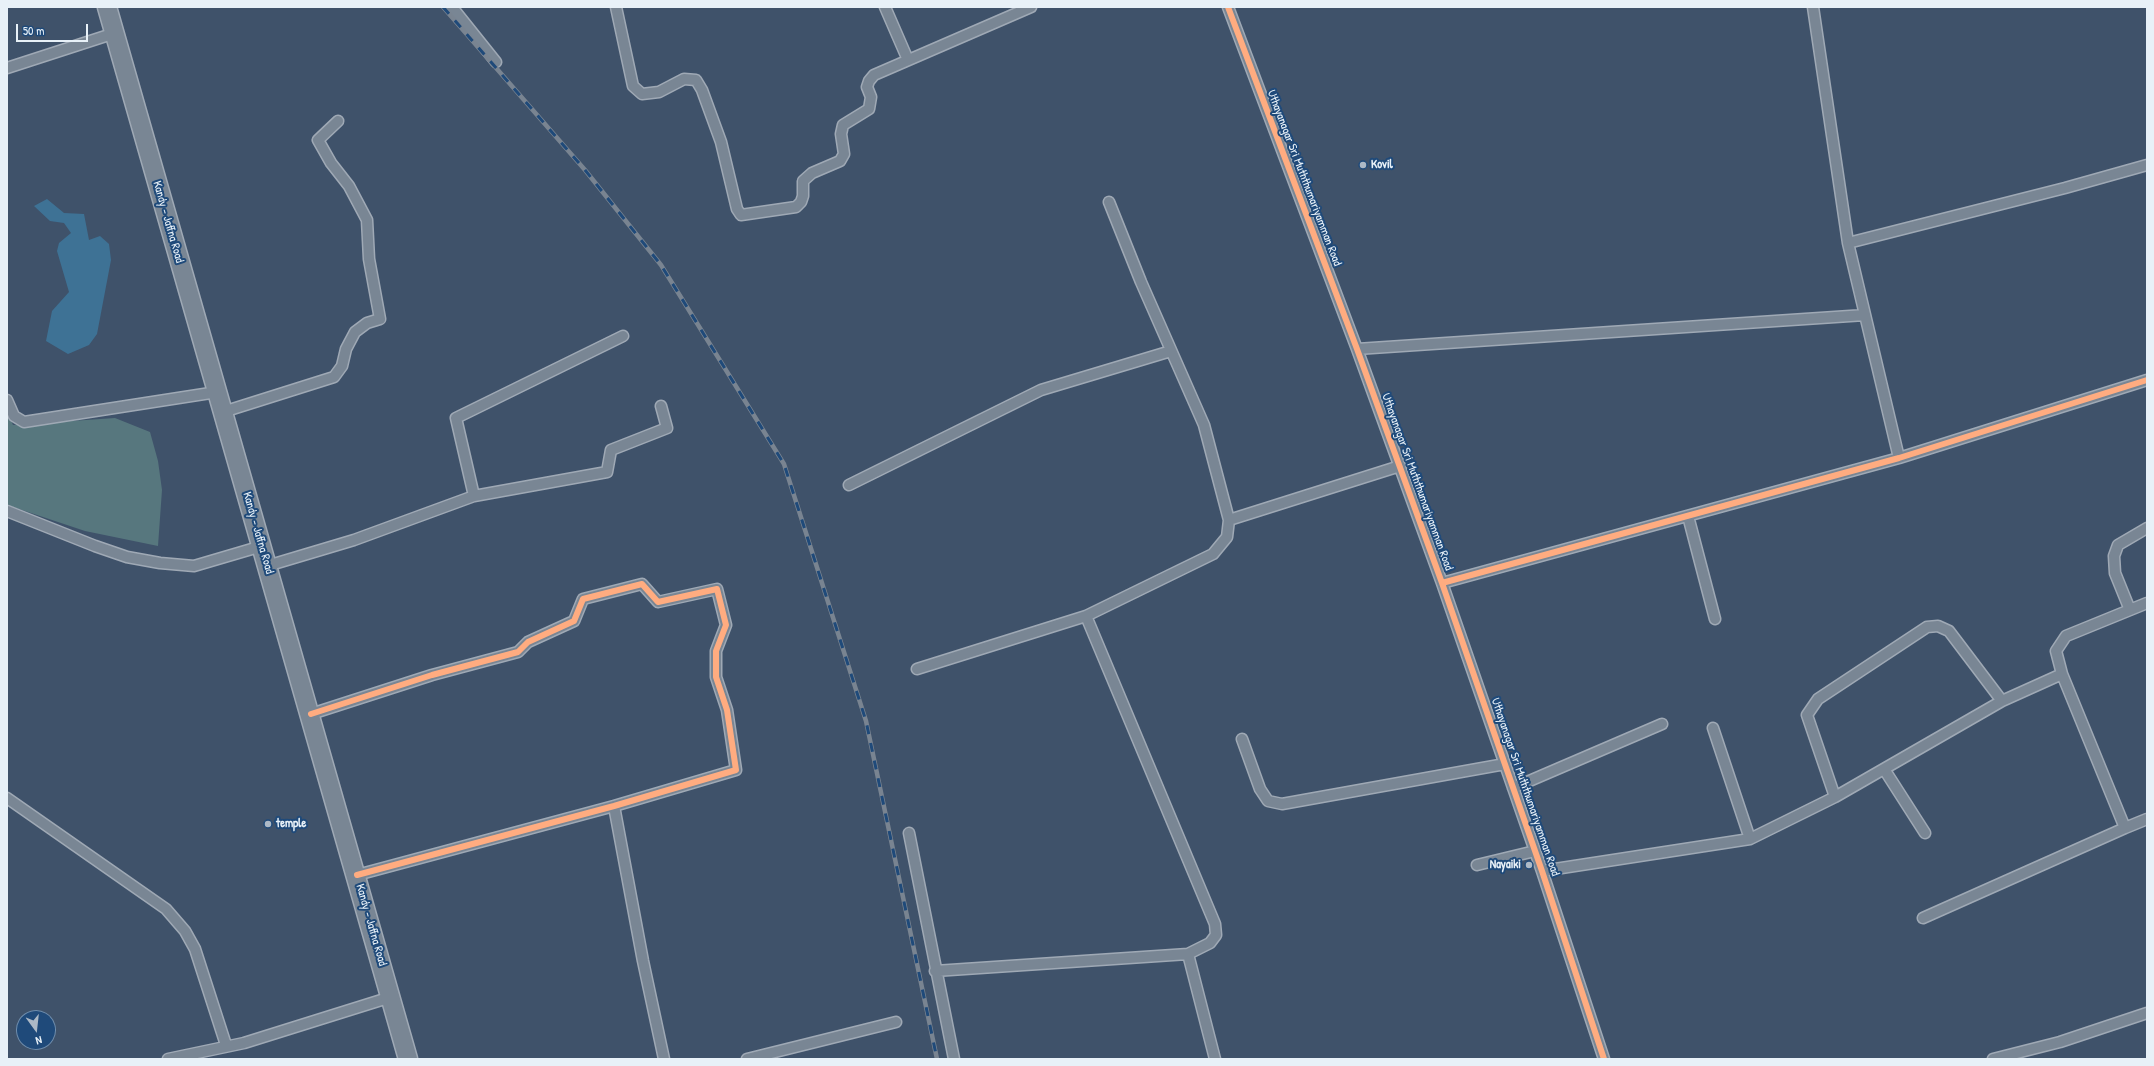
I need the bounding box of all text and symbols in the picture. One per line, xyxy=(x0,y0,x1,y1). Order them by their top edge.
scale bar xyxy=(18,16,90,42)
text: 50 m xyxy=(23,22,44,39)
street label: Uthayanagar Sri Muththumariyamman Road xyxy=(1264,88,1344,268)
place label: Kovil xyxy=(1371,158,1393,172)
marker: Kovil xyxy=(1358,160,1368,170)
street label: Kandy - Jaffna Road xyxy=(149,179,187,265)
street label: Uthayanagar Sri Muththumariyamman Road xyxy=(1378,392,1456,572)
street label: Kandy - Jaffna Road xyxy=(239,490,277,576)
street label: Uthayanagar Sri Muththumariyamman Road xyxy=(1488,696,1562,878)
place label: temple xyxy=(276,817,306,831)
marker: temple xyxy=(263,819,273,829)
place label: Nayaiki xyxy=(1490,858,1521,872)
marker: Nayaiki xyxy=(1524,860,1534,870)
street label: Kandy - Jaffna Road xyxy=(352,882,390,968)
north arrow xyxy=(16,1010,56,1050)
text: N xyxy=(34,1033,43,1048)

